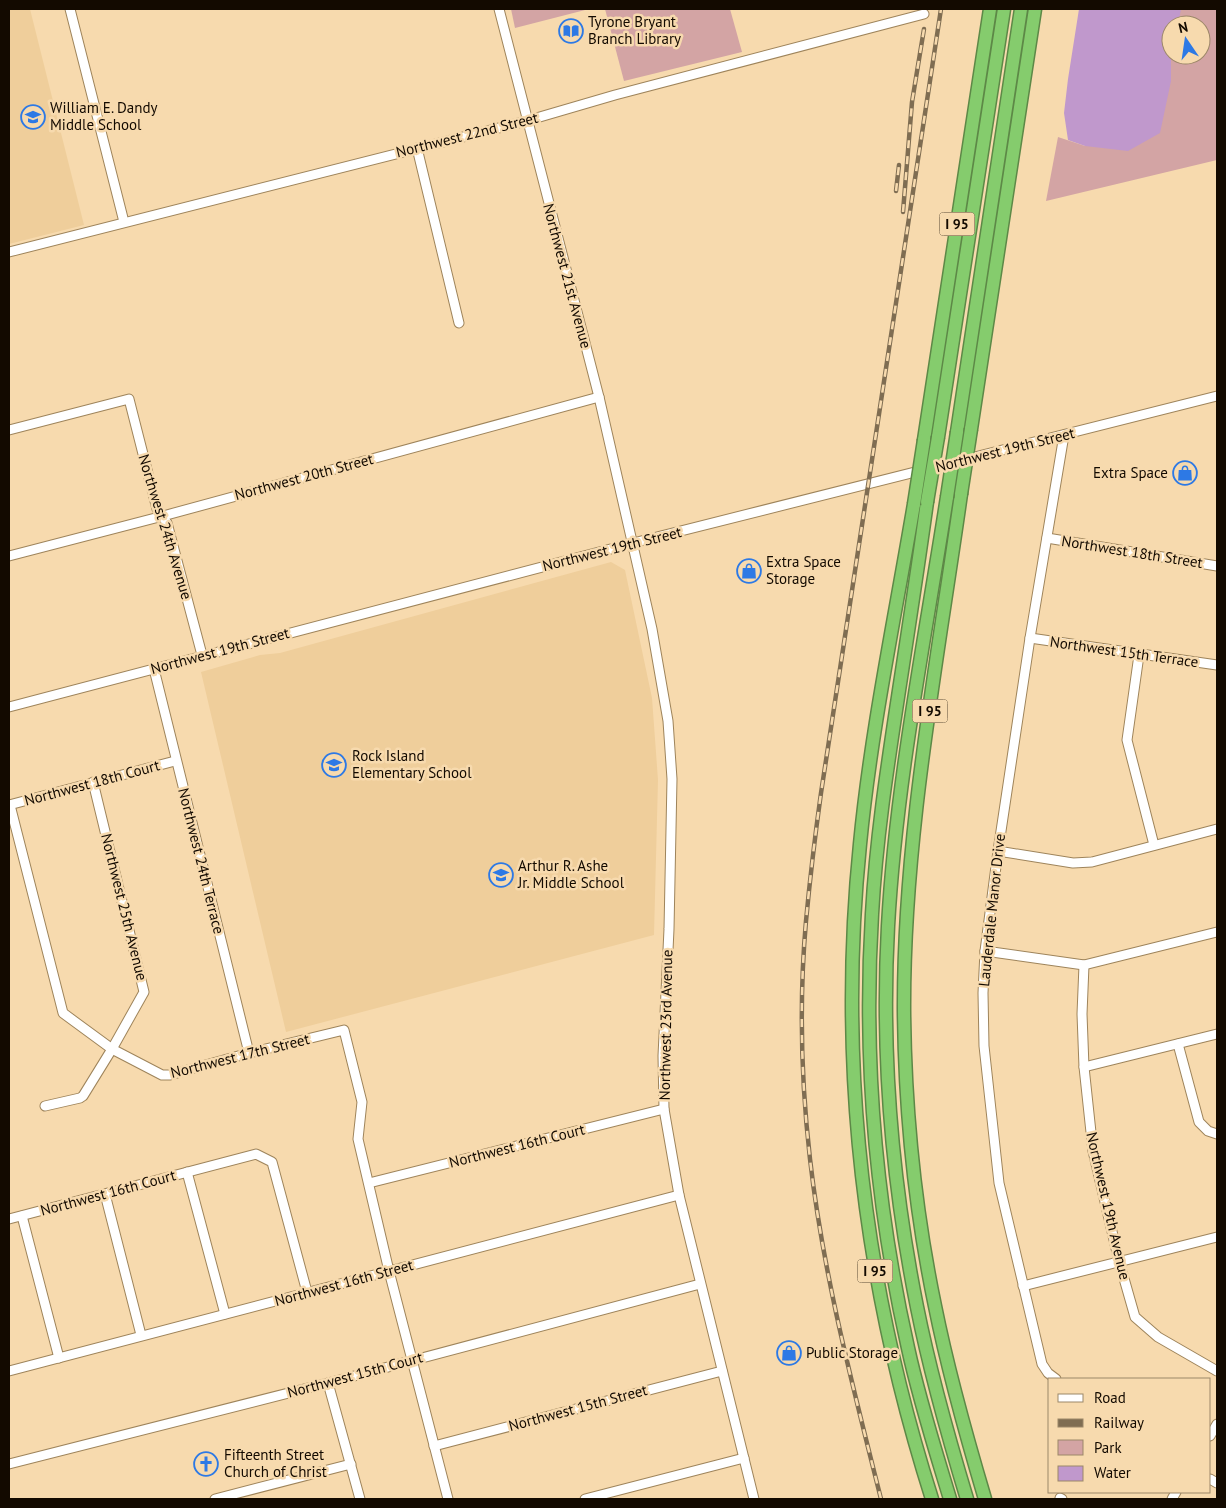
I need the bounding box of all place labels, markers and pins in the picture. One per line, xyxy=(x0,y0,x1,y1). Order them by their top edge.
place label: Tyrone Bryant Branch Library xyxy=(588,12,681,48)
library icon: Tyrone Bryant Branch Library xyxy=(558,18,584,44)
place label: William E. Dandy Middle School xyxy=(50,98,157,134)
school or university icon: William E. Dandy Middle School xyxy=(20,104,46,130)
shop icon: Extra Space xyxy=(1172,460,1198,486)
place label: Extra Space xyxy=(1093,463,1168,482)
place label: Extra Space Storage xyxy=(766,552,841,588)
shop icon: Extra Space Storage xyxy=(736,558,762,584)
place label: Rock Island Elementary School xyxy=(352,746,472,782)
school or university icon: Rock Island Elementary School xyxy=(321,752,347,778)
place label: Arthur R. Ashe Jr. Middle School xyxy=(517,856,625,892)
school or university icon: Arthur R. Ashe Jr. Middle School xyxy=(488,862,514,888)
shop icon: Public Storage xyxy=(776,1340,802,1366)
place label: Public Storage xyxy=(806,1343,898,1362)
place label: Fifteenth Street Church of Christ xyxy=(224,1445,327,1481)
church icon: Fifteenth Street Church of Christ xyxy=(193,1451,219,1477)

